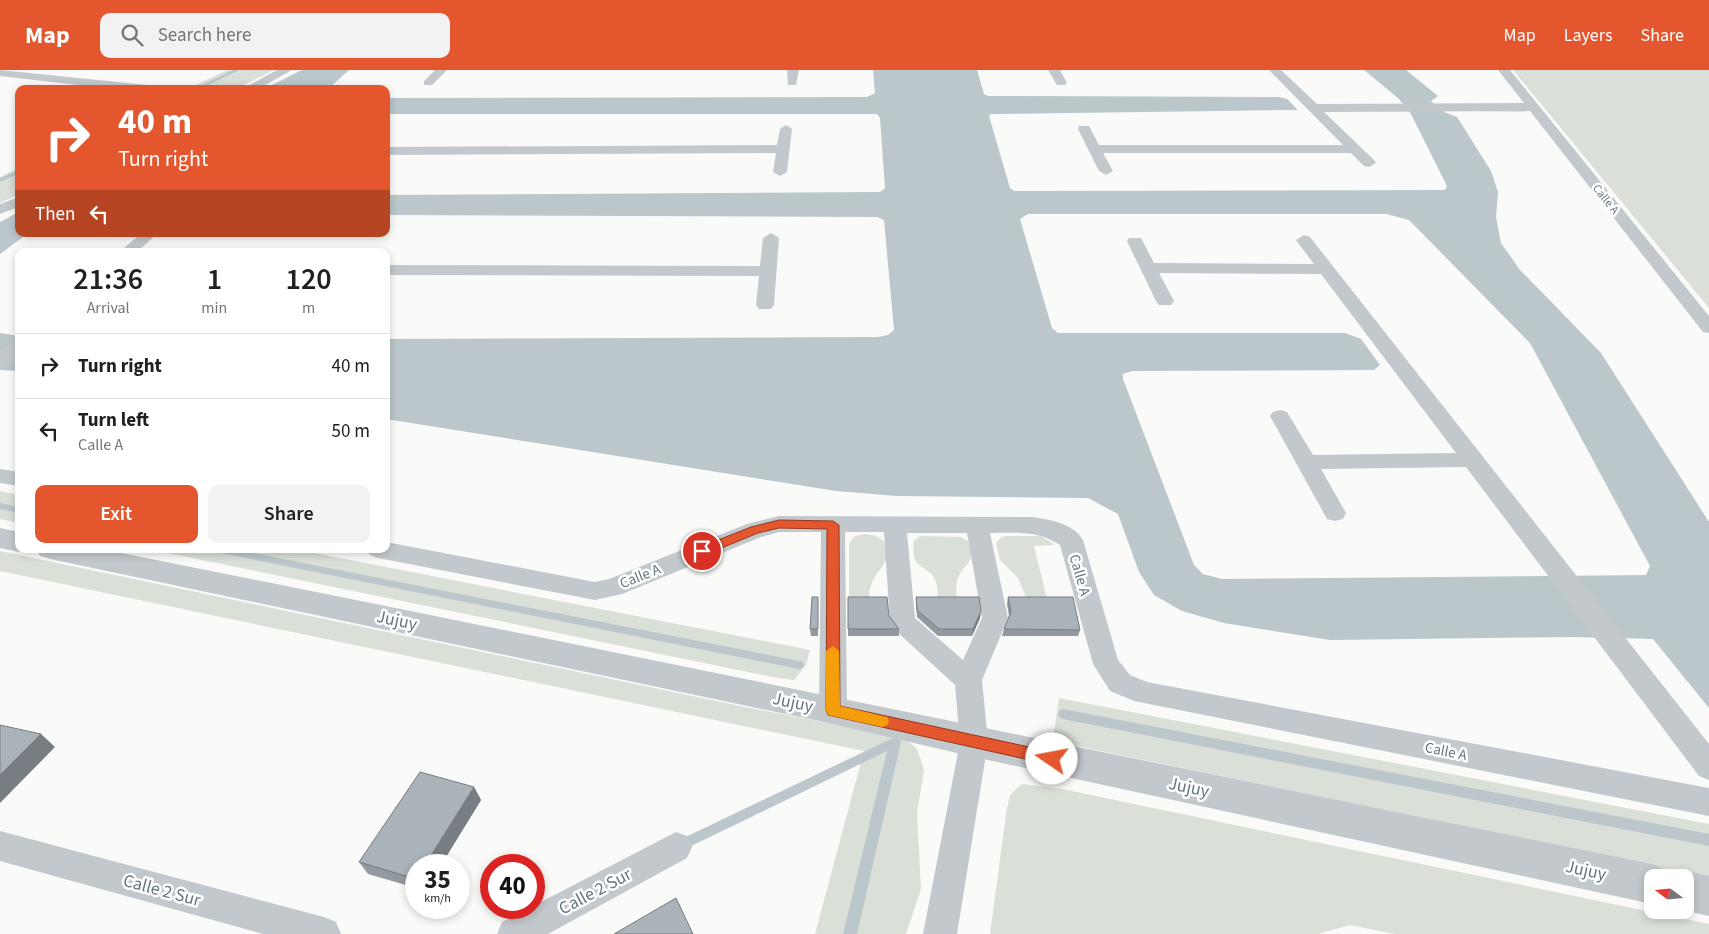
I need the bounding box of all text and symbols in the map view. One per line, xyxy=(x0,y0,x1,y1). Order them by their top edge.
search box xyxy=(100,13,450,58)
text: Map xyxy=(25,18,70,53)
icon: search xyxy=(118,21,146,49)
text: Search here xyxy=(158,22,251,49)
text: Map xyxy=(1504,23,1536,48)
text: Layers xyxy=(1564,23,1613,48)
text: Share xyxy=(1641,23,1684,48)
text: 40 m xyxy=(118,97,192,147)
icon: right xyxy=(35,105,100,170)
text: Turn right xyxy=(118,143,208,175)
street label: Calle A xyxy=(1588,181,1623,218)
icon: left xyxy=(85,200,113,228)
text: Then xyxy=(35,201,75,228)
text: 21:36 xyxy=(73,258,143,301)
text: 1 xyxy=(207,258,222,301)
text: 120 xyxy=(286,258,332,301)
text: Arrival xyxy=(87,297,130,319)
text: min xyxy=(201,297,227,319)
text: m xyxy=(302,297,315,319)
icon: right xyxy=(35,352,63,380)
text: Turn right xyxy=(78,353,162,380)
text: 40 m xyxy=(332,353,370,380)
text: Turn left xyxy=(78,407,149,434)
icon: left xyxy=(35,417,63,445)
text: 50 m xyxy=(332,418,370,445)
text: Calle A xyxy=(78,434,123,456)
button: Exit xyxy=(35,485,198,543)
button: Share xyxy=(208,485,370,543)
pin xyxy=(681,530,723,572)
icon: arrive xyxy=(688,537,716,565)
street label: Calle A xyxy=(1064,552,1096,599)
street label: Calle A xyxy=(617,558,665,594)
street label: Jujuy xyxy=(374,604,420,637)
street label: Jujuy xyxy=(770,686,816,719)
position arrow xyxy=(1025,732,1077,784)
street label: Calle A xyxy=(1423,737,1470,766)
street label: Jujuy xyxy=(1166,771,1212,804)
speed limit sign: 40 xyxy=(480,854,545,919)
street label: Jujuy xyxy=(1563,854,1609,887)
street label: Calle 2 Sur xyxy=(554,861,637,921)
text: 35 xyxy=(424,862,451,898)
street label: Calle 2 Sur xyxy=(120,868,204,913)
north arrow xyxy=(1644,869,1694,919)
map controls xyxy=(1644,869,1694,919)
text: km/h xyxy=(424,890,451,907)

